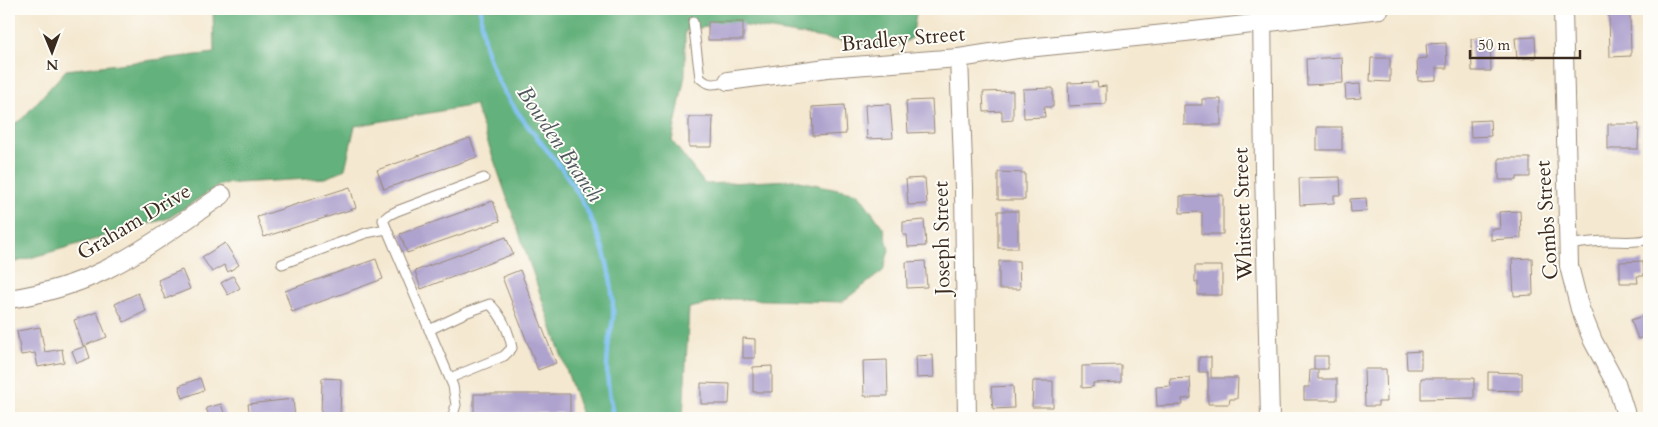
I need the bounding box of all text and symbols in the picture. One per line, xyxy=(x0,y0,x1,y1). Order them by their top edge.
street label: Bradley Street xyxy=(840,19,967,59)
north arrow xyxy=(28,28,78,78)
scale bar xyxy=(1470,28,1580,60)
text: 50 m xyxy=(1478,35,1510,55)
text: N xyxy=(46,55,58,74)
water label: Bowden Branch xyxy=(510,80,610,208)
street label: Whitsett Street xyxy=(1226,147,1260,282)
street label: Combs Street xyxy=(1528,159,1566,281)
street label: Graham Drive xyxy=(72,177,196,267)
street label: Joseph Street xyxy=(927,180,958,298)

